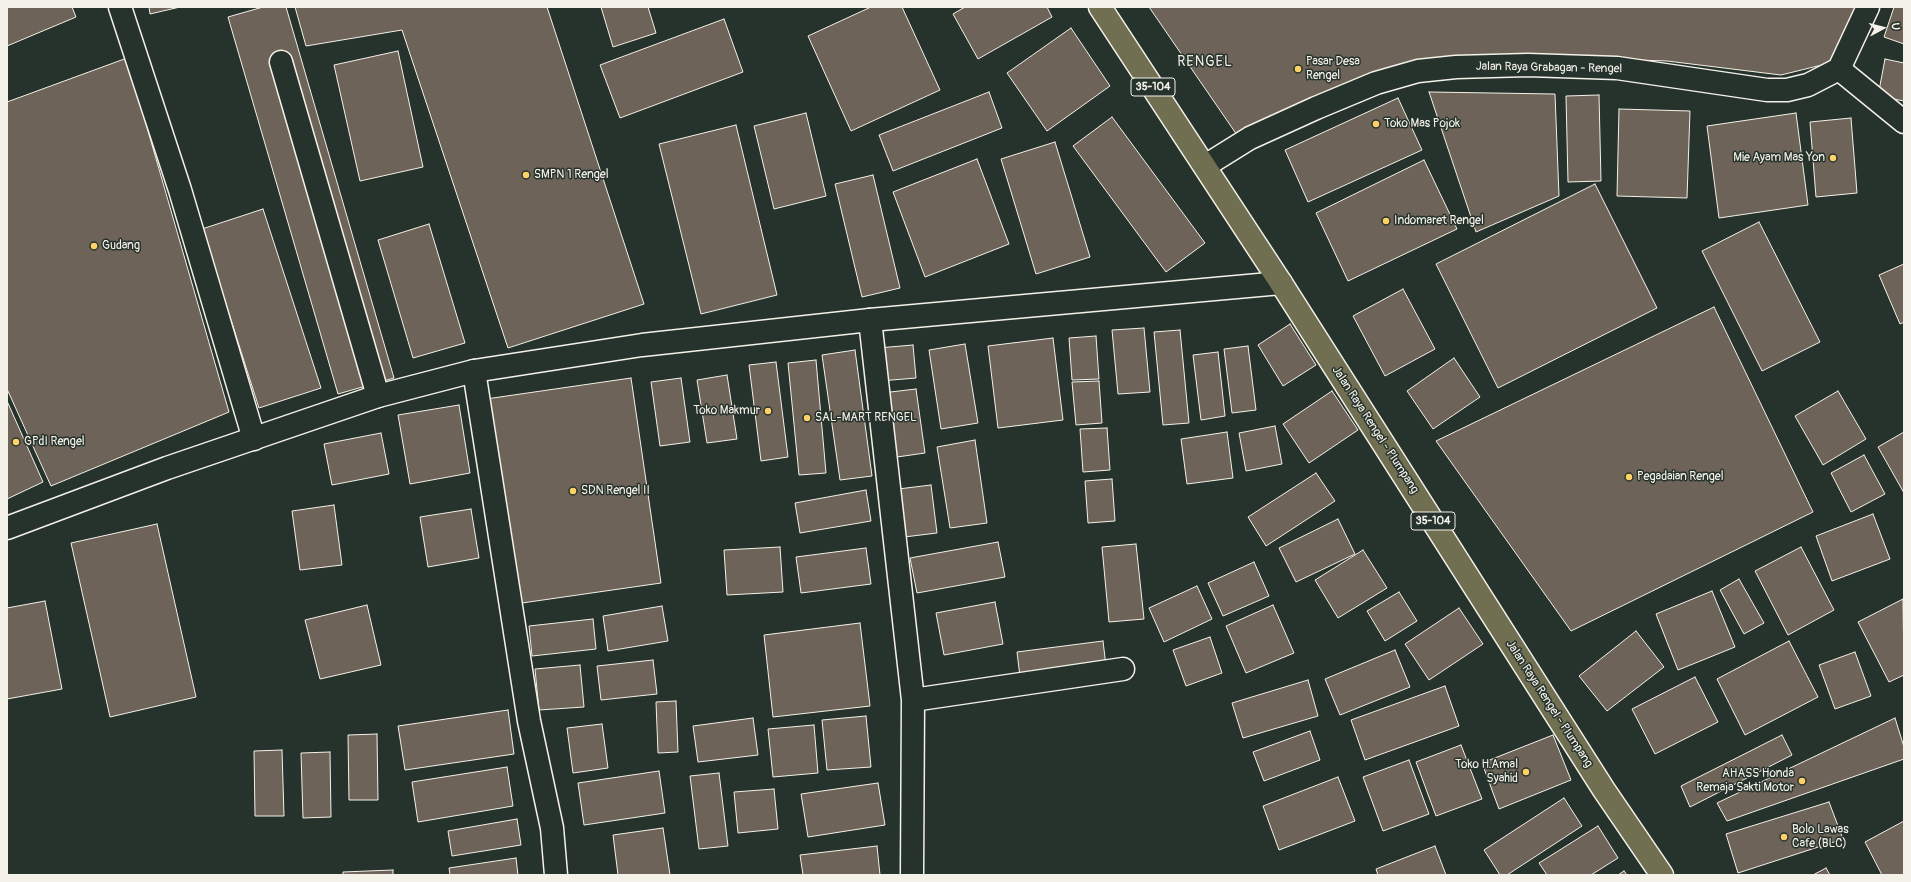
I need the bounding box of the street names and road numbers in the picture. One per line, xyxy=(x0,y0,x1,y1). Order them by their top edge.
street label: Jalan Raya Grabagan - Rengel xyxy=(1476,60,1622,76)
road number: 35-104 xyxy=(1131,78,1175,96)
street label: Jalan Raya Rengel - Plumpang xyxy=(1328,364,1422,496)
road number: 35-104 xyxy=(1411,512,1455,530)
street label: Jalan Raya Rengel - Plumpang xyxy=(1502,638,1596,770)

